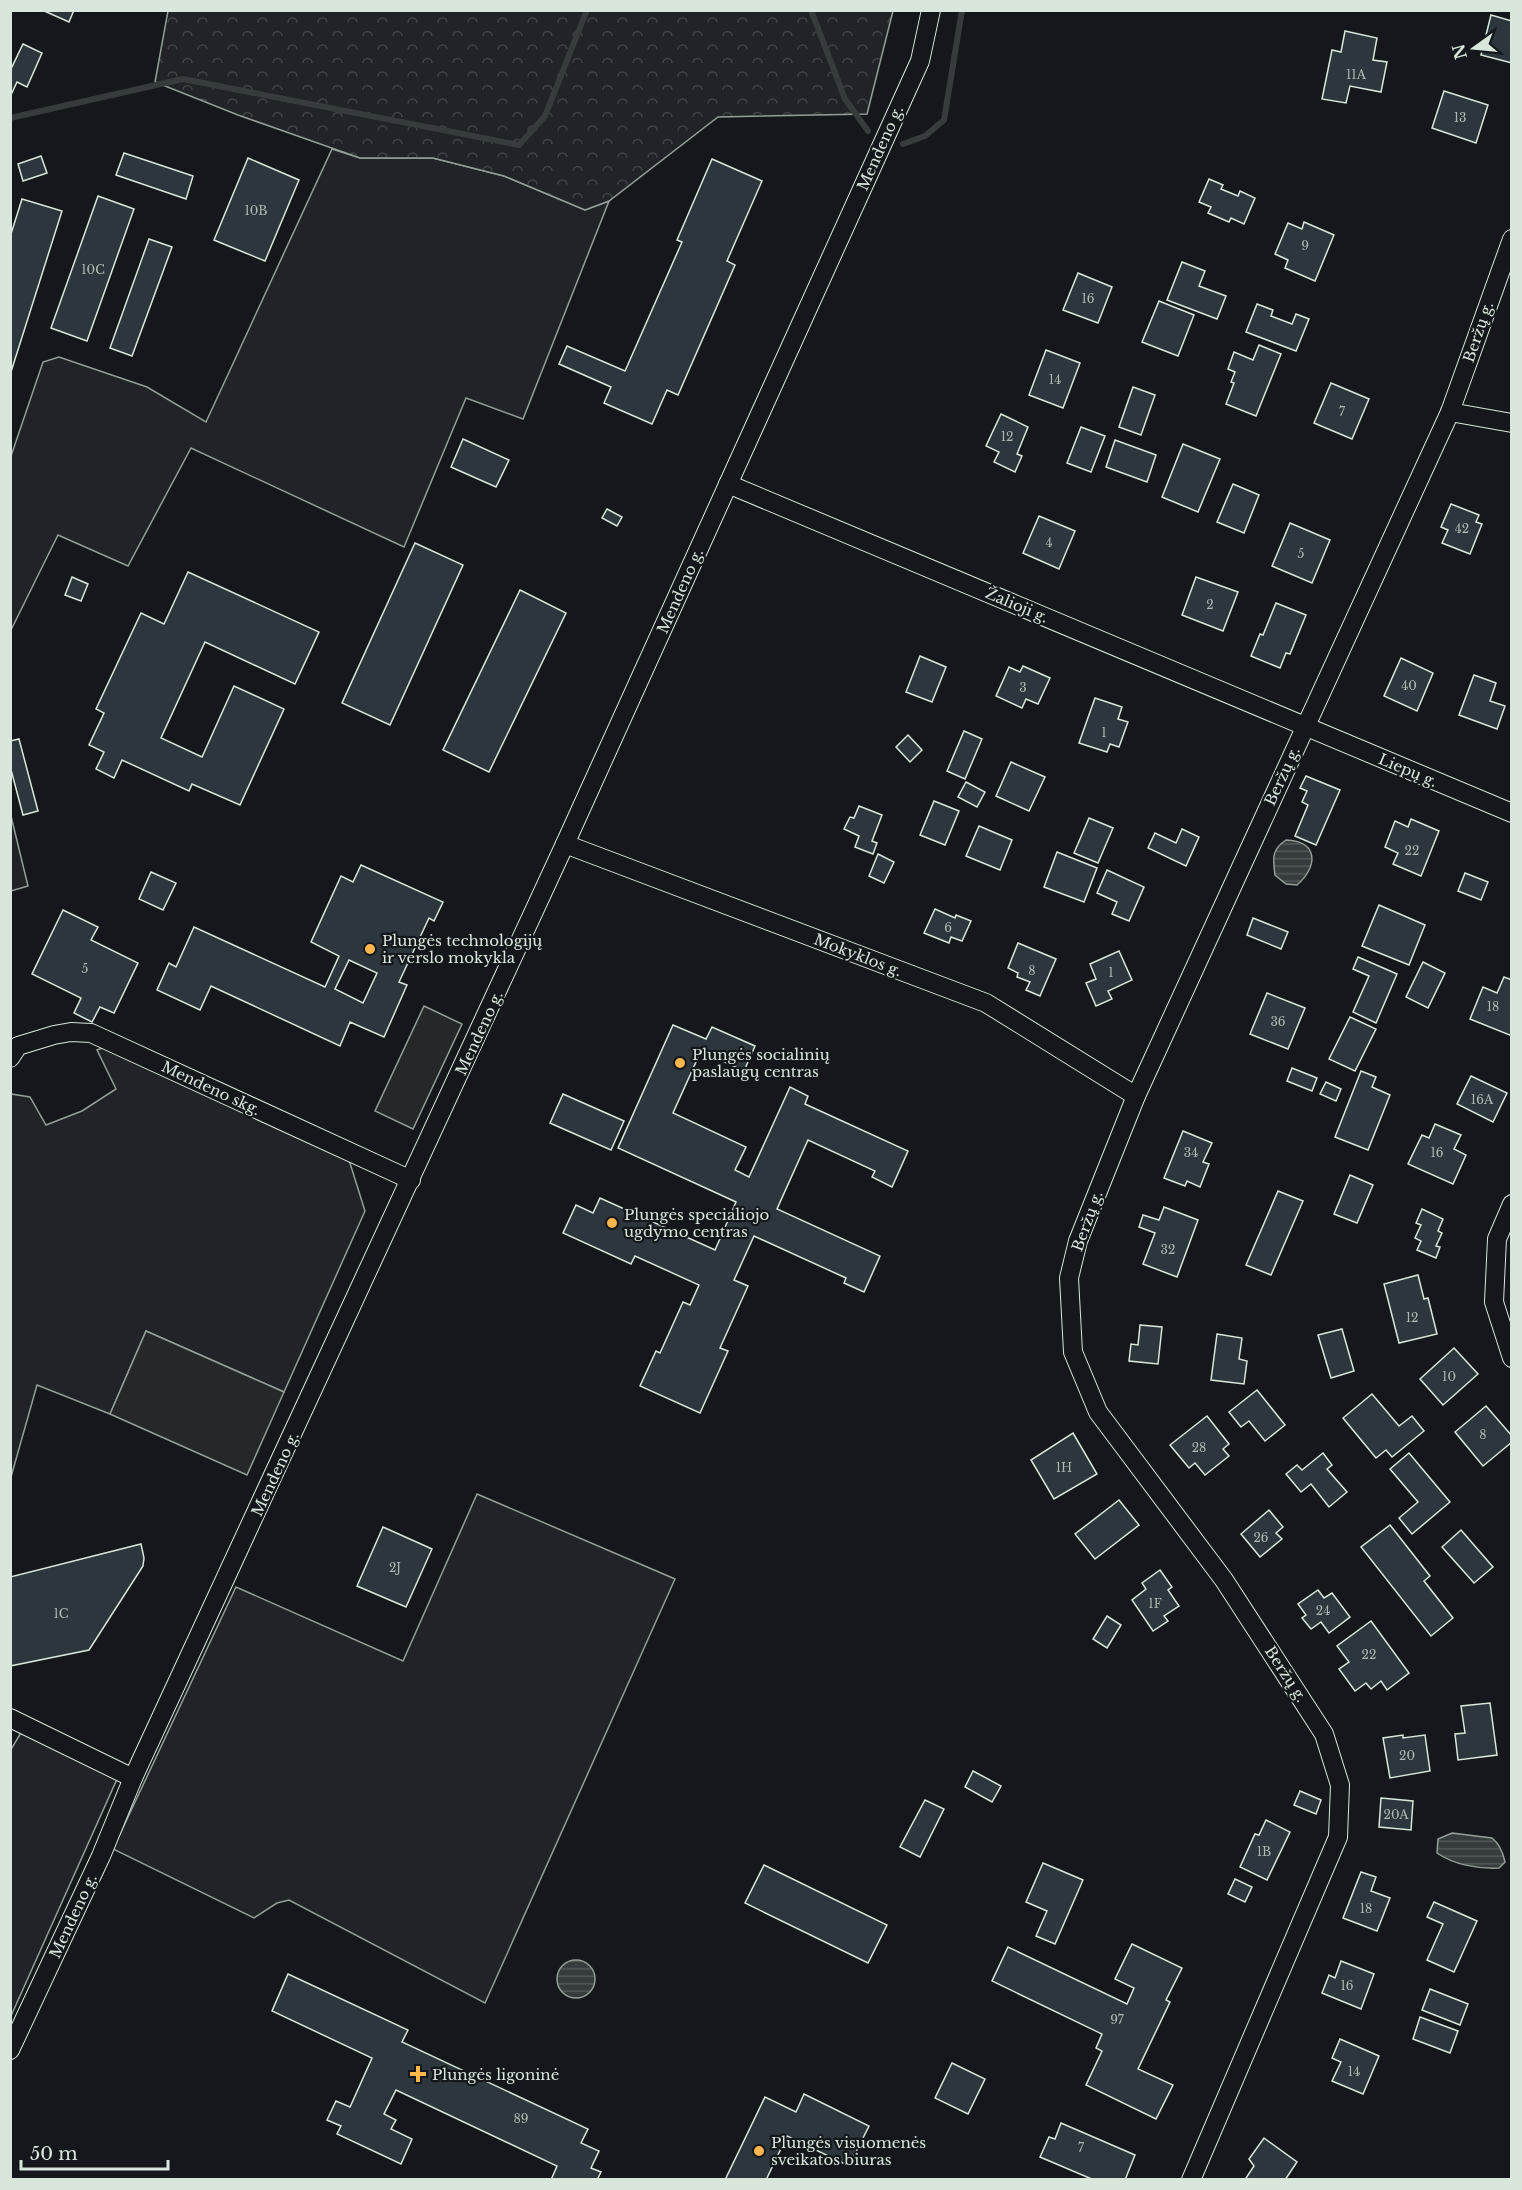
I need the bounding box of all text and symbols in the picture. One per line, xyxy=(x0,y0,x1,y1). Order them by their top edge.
north arrow xyxy=(1444,18,1504,78)
text: N xyxy=(1448,42,1471,62)
house number: 11A xyxy=(1346,67,1367,82)
street label: Mendeno g. xyxy=(853,103,907,193)
house number: 13 xyxy=(1454,110,1466,125)
house number: 10B xyxy=(244,203,268,218)
house number: 9 xyxy=(1301,238,1309,253)
house number: 10C xyxy=(81,262,105,277)
house number: 16 xyxy=(1081,291,1095,306)
street label: Beržų g. xyxy=(1459,299,1497,365)
house number: 14 xyxy=(1049,372,1061,387)
house number: 7 xyxy=(1339,404,1346,419)
house number: 12 xyxy=(1001,429,1013,444)
house number: 42 xyxy=(1455,521,1469,536)
house number: 4 xyxy=(1045,535,1053,550)
street label: Mendeno g. xyxy=(653,546,707,636)
house number: 5 xyxy=(1298,546,1305,561)
street label: Žalioji g. xyxy=(983,583,1051,627)
house number: 2 xyxy=(1206,597,1214,612)
house number: 40 xyxy=(1401,678,1417,693)
house number: 3 xyxy=(1019,680,1027,695)
house number: 1 xyxy=(1101,725,1107,740)
street label: Beržų g. xyxy=(1260,743,1304,809)
street label: Liepų g. xyxy=(1376,749,1440,791)
house number: 22 xyxy=(1405,843,1419,858)
house number: 6 xyxy=(944,920,952,935)
street label: Mokyklos g. xyxy=(811,930,905,980)
place label: Plungės technologijų ir verslo mokykla xyxy=(382,931,542,967)
marker: Plungės technologijų ir verslo mokykla xyxy=(363,942,377,956)
house number: 5 xyxy=(82,961,89,976)
house number: 8 xyxy=(1028,963,1036,978)
house number: 1 xyxy=(1108,965,1114,980)
street label: Mendeno g. xyxy=(451,988,507,1078)
house number: 18 xyxy=(1487,999,1499,1014)
house number: 36 xyxy=(1270,1014,1286,1029)
place label: Plungės socialinių paslaugų centras xyxy=(692,1045,830,1081)
marker: Plungės socialinių paslaugų centras xyxy=(673,1056,687,1070)
street label: Mendeno skg. xyxy=(158,1057,264,1119)
house number: 16A xyxy=(1471,1092,1494,1107)
house number: 34 xyxy=(1184,1145,1198,1160)
house number: 16 xyxy=(1430,1145,1444,1160)
street label: Beržų g. xyxy=(1067,1188,1107,1254)
place label: Plungės specialiojo ugdymo centras xyxy=(624,1205,770,1241)
marker: Plungės specialiojo ugdymo centras xyxy=(605,1216,619,1230)
house number: 32 xyxy=(1161,1242,1175,1257)
house number: 12 xyxy=(1406,1310,1418,1325)
house number: 10 xyxy=(1442,1369,1456,1384)
house number: 8 xyxy=(1479,1427,1487,1442)
street label: Mendeno g. xyxy=(247,1429,303,1519)
house number: 28 xyxy=(1192,1440,1206,1455)
house number: 1H xyxy=(1056,1460,1072,1475)
house number: 26 xyxy=(1253,1530,1269,1545)
house number: 2J xyxy=(389,1560,401,1575)
house number: 1F xyxy=(1148,1596,1162,1611)
house number: 24 xyxy=(1316,1603,1330,1618)
house number: 1C xyxy=(54,1606,68,1621)
street label: Beržų g. xyxy=(1261,1642,1311,1706)
house number: 22 xyxy=(1362,1647,1376,1662)
house number: 20 xyxy=(1399,1748,1415,1763)
house number: 20A xyxy=(1383,1807,1409,1822)
house number: 1B xyxy=(1257,1844,1271,1859)
street label: Mendeno g. xyxy=(45,1871,101,1961)
house number: 18 xyxy=(1360,1901,1372,1916)
house number: 16 xyxy=(1340,1978,1354,1993)
house number: 97 xyxy=(1110,2012,1125,2027)
house number: 14 xyxy=(1348,2064,1360,2079)
marker: Plungės ligoninė xyxy=(409,2065,427,2083)
place label: Plungės ligoninė xyxy=(432,2065,559,2084)
house number: 89 xyxy=(514,2111,529,2126)
scale bar xyxy=(21,2133,168,2171)
place label: Plungės visuomenės sveikatos biuras xyxy=(771,2133,926,2169)
house number: 7 xyxy=(1078,2140,1085,2155)
text: 50 m xyxy=(30,2143,78,2165)
marker: Plungės visuomenės sveikatos biuras xyxy=(752,2144,766,2158)

